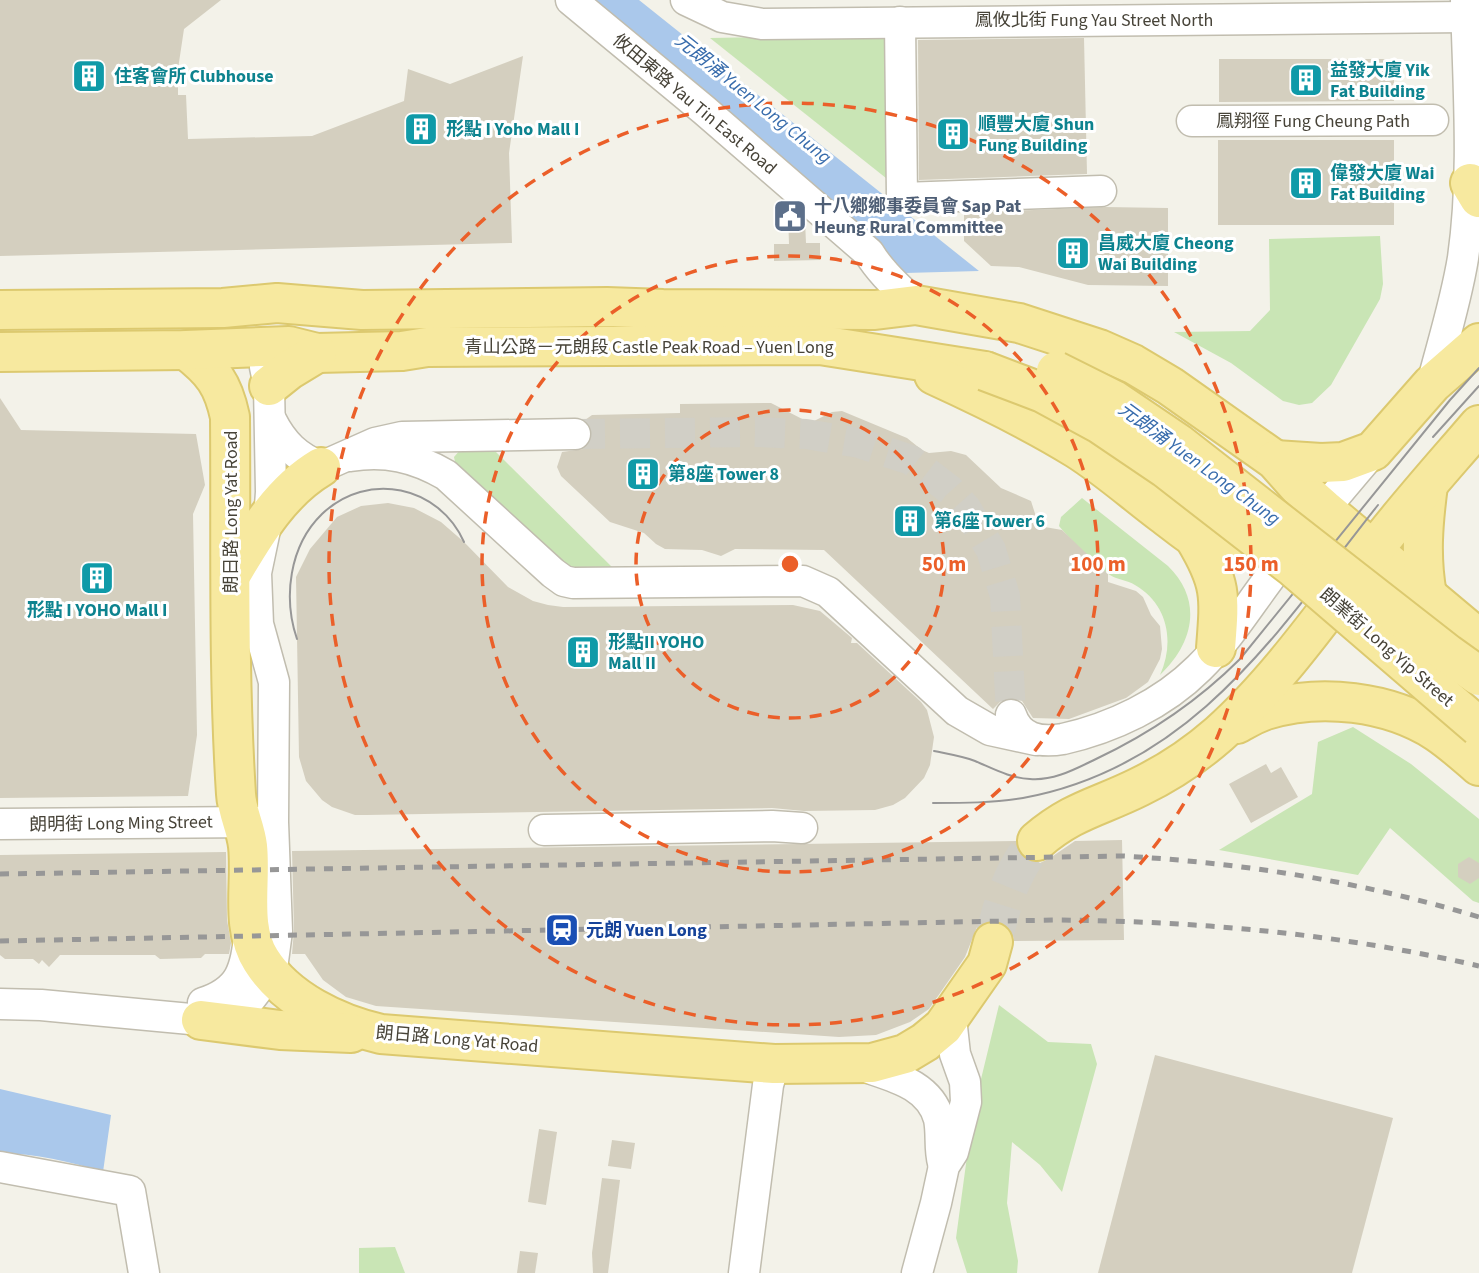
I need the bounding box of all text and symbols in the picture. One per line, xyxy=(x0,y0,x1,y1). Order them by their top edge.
street label: 鳳攸北街 Fung Yau Street North xyxy=(975,8,1213,33)
street label: 攸田東路 Yau Tin East Road xyxy=(607,28,782,180)
water label: 元朗涌 Yuen Long Chung xyxy=(669,28,837,171)
building icon: 住客會所 Clubhouse xyxy=(70,57,108,95)
place label: 益發大廈 Yik Fat Building xyxy=(1330,58,1430,104)
building icon: 益發大廈 Yik Fat Building xyxy=(1287,61,1325,99)
place label: 住客會所 Clubhouse xyxy=(114,64,274,89)
street label: 鳳翔徑 Fung Cheung Path xyxy=(1216,109,1410,134)
building icon: 形點 I Yoho Mall I xyxy=(402,110,440,148)
place label: 順豐大廈 Shun Fung Building xyxy=(978,112,1094,158)
building icon: 順豐大廈 Shun Fung Building xyxy=(934,115,972,153)
place label: 形點 I Yoho Mall I xyxy=(446,117,579,142)
place label: 偉發大廈 Wai Fat Building xyxy=(1330,161,1434,207)
building icon: 偉發大廈 Wai Fat Building xyxy=(1287,164,1325,202)
place label: 十八鄉鄉事委員會 Sap Pat Heung Rural Committee xyxy=(814,194,1021,240)
public building icon: 十八鄉鄉事委員會 Sap Pat Heung Rural Committee xyxy=(771,197,809,235)
place label: 昌威大廈 Cheong Wai Building xyxy=(1098,231,1234,277)
building icon: 昌威大廈 Cheong Wai Building xyxy=(1054,234,1092,272)
street label: 青山公路－元朗段 Castle Peak Road – Yuen Long xyxy=(464,335,834,360)
water label: 元朗涌 Yuen Long Chung xyxy=(1113,396,1286,532)
street label: 朗日路 Long Yat Road xyxy=(219,431,244,593)
building icon: 第8座 Tower 8 xyxy=(624,455,662,493)
place label: 第8座 Tower 8 xyxy=(668,462,779,487)
building icon: 第6座 Tower 6 xyxy=(891,502,929,540)
place label: 第6座 Tower 6 xyxy=(934,509,1045,534)
text: 50 m xyxy=(922,549,966,579)
text: 100 m xyxy=(1070,549,1126,579)
text: 150 m xyxy=(1223,549,1279,579)
centre of rings xyxy=(778,552,802,576)
building icon: 形點 I YOHO Mall I xyxy=(78,559,116,597)
street label: 朗業街 Long Yip Street xyxy=(1314,582,1459,713)
place label: 形點 I YOHO Mall I xyxy=(27,598,167,623)
place label: 形點II YOHO Mall II xyxy=(608,630,704,676)
building icon: 形點II YOHO Mall II xyxy=(564,633,602,671)
street label: 朗明街 Long Ming Street xyxy=(29,809,213,838)
station icon: 元朗 Yuen Long xyxy=(543,911,581,949)
place label: 元朗 Yuen Long xyxy=(586,918,707,943)
street label: 朗日路 Long Yat Road xyxy=(375,1020,539,1059)

